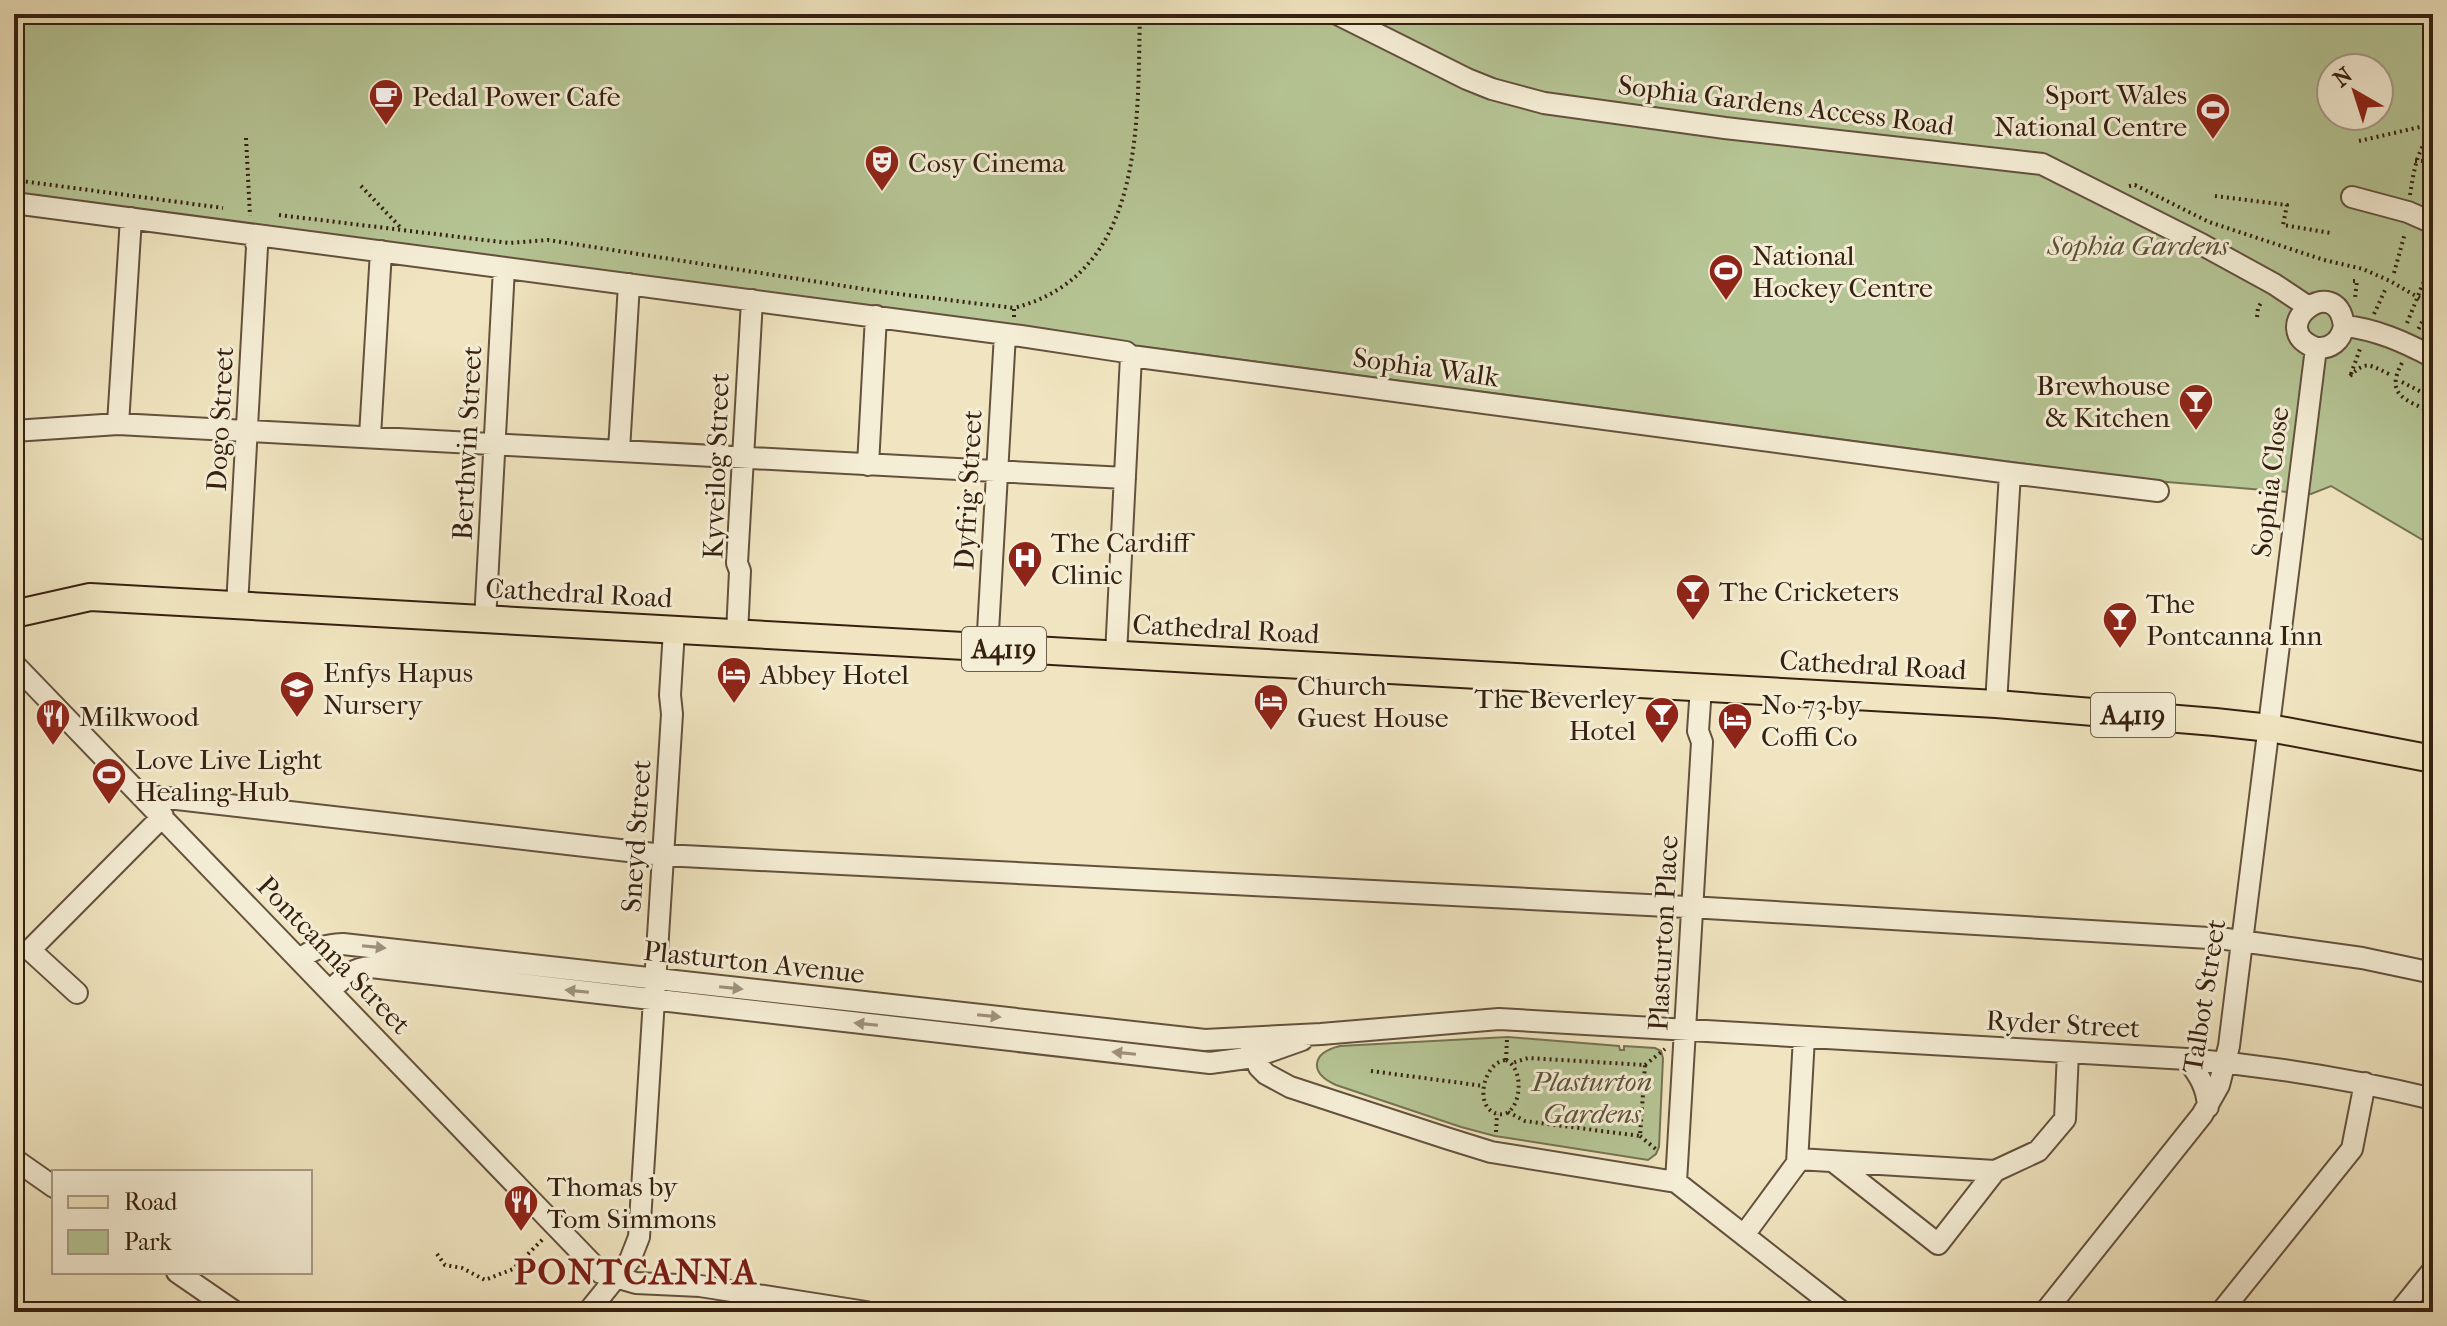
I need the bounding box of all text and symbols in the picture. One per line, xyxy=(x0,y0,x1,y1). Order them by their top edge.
north arrow xyxy=(2315,52,2395,132)
text: N xyxy=(2328,62,2358,93)
street label: Sophia Gardens Access Road xyxy=(1616,68,1957,142)
cafe icon: Pedal Power Cafe xyxy=(367,77,405,127)
place label: Sport Wales National Centre xyxy=(1994,78,2187,143)
place label: Pedal Power Cafe xyxy=(412,80,621,113)
sports icon: Sport Wales National Centre xyxy=(2194,91,2232,141)
theatre icon: Cosy Cinema xyxy=(863,143,901,193)
place label: Cosy Cinema xyxy=(908,146,1066,179)
park label: Sophia Gardens xyxy=(2046,229,2230,262)
place label: National Hockey Centre xyxy=(1752,239,1933,304)
sports icon: National Hockey Centre xyxy=(1707,252,1745,302)
street label: Sophia Walk xyxy=(1351,340,1502,394)
street label: Berthwin Street xyxy=(445,345,489,541)
street label: Dogo Street xyxy=(200,346,240,492)
place label: Brewhouse & Kitchen xyxy=(2036,369,2170,434)
street label: Kyveilog Street xyxy=(696,372,736,560)
bar icon: Brewhouse & Kitchen xyxy=(2177,382,2215,432)
street label: Sophia Close xyxy=(2244,405,2296,559)
street label: Dyfrig Street xyxy=(947,409,989,571)
place label: The Cardiff Clinic xyxy=(1051,526,1196,591)
hospital icon: The Cardiff Clinic xyxy=(1006,539,1044,589)
street label: Cathedral Road xyxy=(485,572,674,614)
bar icon: The Cricketers xyxy=(1674,572,1712,622)
place label: The Cricketers xyxy=(1719,575,1899,608)
place label: The Pontcanna Inn xyxy=(2146,587,2323,652)
bar icon: The Pontcanna Inn xyxy=(2101,600,2139,650)
street label: Cathedral Road xyxy=(1132,608,1321,650)
road number: A4119 xyxy=(962,627,1046,671)
street label: Cathedral Road xyxy=(1779,644,1968,686)
hotel icon: Abbey Hotel xyxy=(715,655,753,705)
place label: Enfys Hapus Nursery xyxy=(323,656,473,721)
place label: Abbey Hotel xyxy=(759,658,909,691)
school or university icon: Enfys Hapus Nursery xyxy=(278,669,316,719)
place label: Church Guest House xyxy=(1297,669,1449,734)
hotel icon: Church Guest House xyxy=(1252,682,1290,732)
place label: The Beverley Hotel xyxy=(1474,682,1637,747)
place label: No 73 by Coffi Co xyxy=(1761,688,1863,753)
road number: A4119 xyxy=(2091,693,2175,737)
bar icon: The Beverley Hotel xyxy=(1643,695,1681,745)
restaurant icon: Milkwood xyxy=(34,697,72,747)
place label: Milkwood xyxy=(79,700,200,733)
hotel icon: No 73 by Coffi Co xyxy=(1716,701,1754,751)
place label: Love Live Light Healing Hub xyxy=(135,743,322,808)
sports icon: Love Live Light Healing Hub xyxy=(90,756,128,806)
street label: Sneyd Street xyxy=(614,759,658,913)
street label: Plasturton Place xyxy=(1641,834,1685,1032)
street label: Pontcanna Street xyxy=(250,869,418,1041)
street label: Talbot Street xyxy=(2176,917,2232,1075)
street label: Plasturton Avenue xyxy=(642,934,866,990)
one-way arrow xyxy=(362,941,387,954)
one-way arrow xyxy=(719,981,744,994)
one-way arrow xyxy=(564,985,589,998)
street label: Ryder Street xyxy=(1985,1003,2141,1045)
one-way arrow xyxy=(977,1010,1002,1023)
one-way arrow xyxy=(853,1017,878,1030)
one-way arrow xyxy=(1111,1046,1136,1059)
park label: Plasturton Gardens xyxy=(1530,1065,1652,1130)
legend xyxy=(52,1170,312,1274)
place label: Thomas by Tom Simmons xyxy=(547,1170,716,1235)
restaurant icon: Thomas by Tom Simmons xyxy=(502,1183,540,1233)
text: Road xyxy=(124,1188,178,1216)
text: Park xyxy=(124,1228,172,1256)
district label: PONTCANNA xyxy=(514,1251,758,1293)

